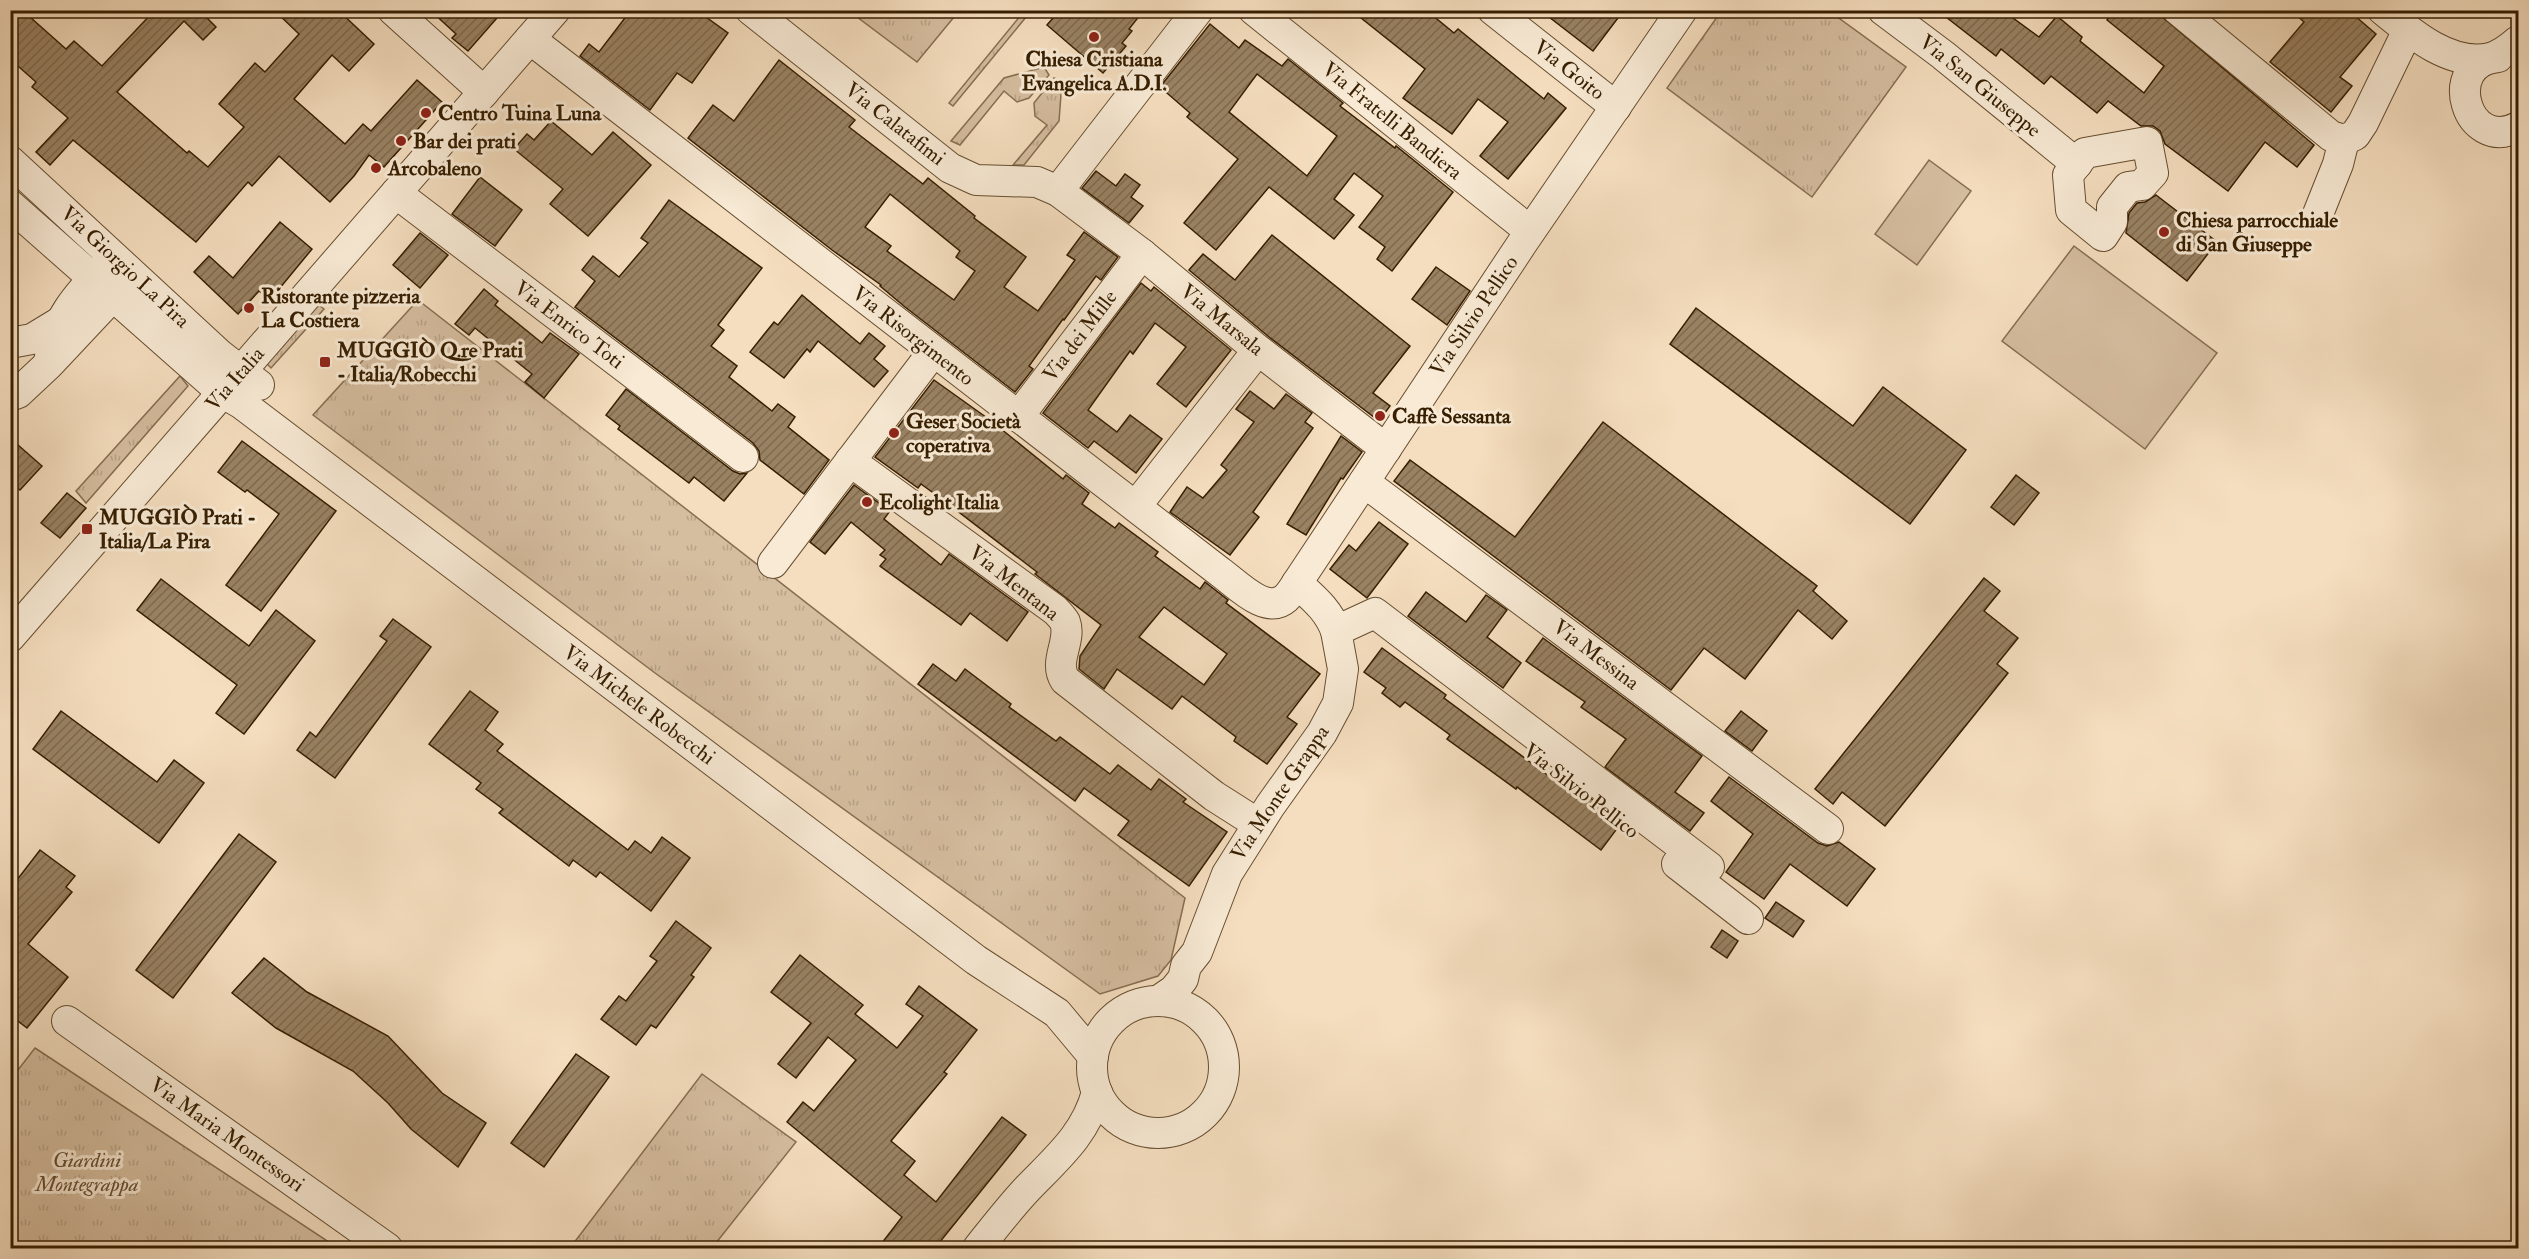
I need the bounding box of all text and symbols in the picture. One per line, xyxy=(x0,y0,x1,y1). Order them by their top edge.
street label: Via San Giuseppe xyxy=(1914,29,2047,144)
marker: Chiesa Cristiana Evangelica A.D.I. xyxy=(1087,30,1101,44)
street label: Via Goito xyxy=(1528,34,1610,106)
place label: Chiesa Cristiana Evangelica A.D.I. xyxy=(1021,46,1167,97)
street label: Via Fratelli Bandiera xyxy=(1316,56,1468,186)
street label: Via Calatafimi xyxy=(839,76,951,172)
place label: Centro Tuina Luna xyxy=(438,100,603,127)
marker: Centro Tuina Luna xyxy=(419,106,433,120)
place label: Bar dei prati xyxy=(413,128,517,155)
marker: Bar dei prati xyxy=(394,134,408,148)
place label: Arcobaleno xyxy=(387,155,482,182)
marker: Arcobaleno xyxy=(369,161,383,175)
street label: Via Giorgio La Pira xyxy=(55,200,196,334)
place label: Chiesa parrocchiale di San Giuseppe xyxy=(2176,207,2338,258)
marker: Chiesa parrocchiale di San Giuseppe xyxy=(2157,225,2171,239)
street label: Via Silvio Pellico xyxy=(1424,250,1524,382)
street label: Via Enrico Toti xyxy=(509,275,630,375)
street label: Via Marsala xyxy=(1175,278,1270,362)
street label: Via Risorgimento xyxy=(847,280,979,392)
place label: Ristorante pizzeria La Costiera xyxy=(261,283,421,334)
street label: Via dei Mille xyxy=(1037,285,1123,387)
marker: Ristorante pizzeria La Costiera xyxy=(242,301,256,315)
place label: MUGGIÒ Q.re Prati - Italia/Robecchi xyxy=(336,337,523,388)
street label: Via Italia xyxy=(200,341,271,417)
marker: MUGGIÒ Q.re Prati - Italia/Robecchi xyxy=(318,355,332,369)
place label: Caffè Sessanta xyxy=(1392,403,1512,430)
place label: Geser Società coperativa xyxy=(906,408,1022,459)
marker: Caffè Sessanta xyxy=(1373,409,1387,423)
marker: Geser Società coperativa xyxy=(887,426,901,440)
place label: Ecolight Italia xyxy=(879,489,1001,516)
marker: Ecolight Italia xyxy=(860,495,874,509)
place label: MUGGIÒ Prati - Italia/La Pira xyxy=(98,504,256,555)
marker: MUGGIÒ Prati - Italia/La Pira xyxy=(80,522,94,536)
street label: Via Mentana xyxy=(963,539,1065,627)
street label: Via Messina xyxy=(1547,614,1645,697)
street label: Via Michele Robecchi xyxy=(558,639,721,771)
street label: Via Monte Grappa xyxy=(1225,720,1336,866)
street label: Via Silvio Pellico xyxy=(1517,737,1645,845)
street label: Via Maria Montessori xyxy=(144,1071,310,1199)
park label: Giardini Montegrappa xyxy=(33,1147,139,1198)

